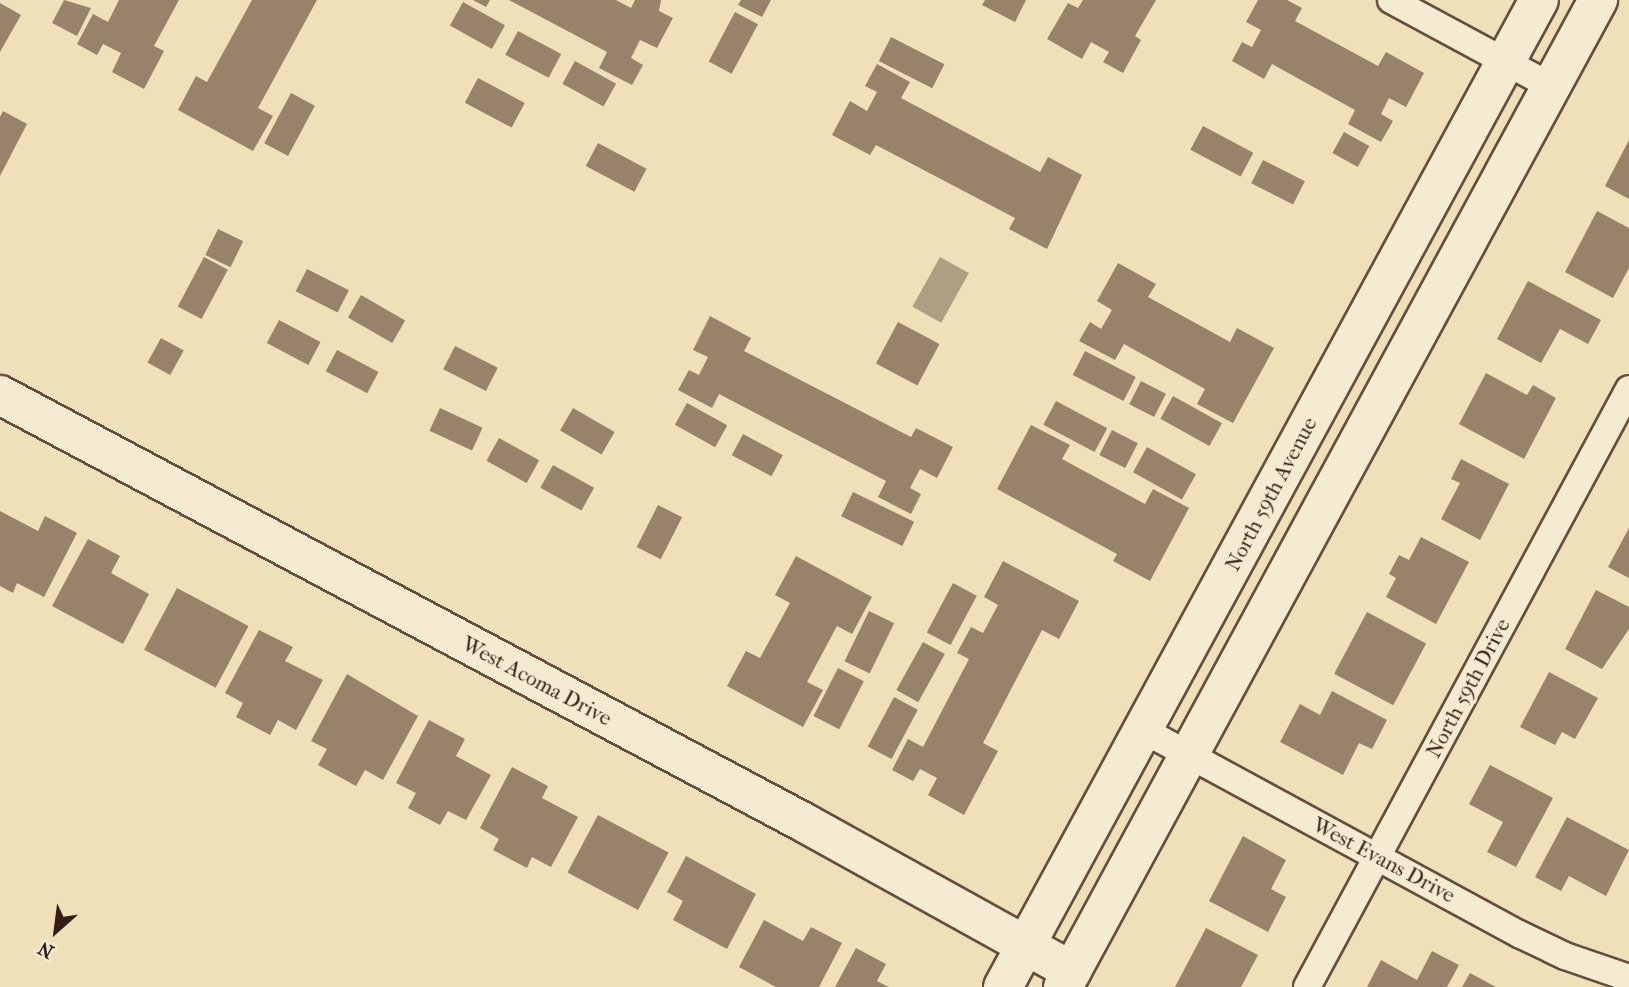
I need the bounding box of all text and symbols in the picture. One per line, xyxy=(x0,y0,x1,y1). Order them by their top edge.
street label: North 59th Avenue xyxy=(1220,413,1322,575)
street label: North 59th Drive xyxy=(1421,614,1515,762)
street label: West Acoma Drive xyxy=(458,631,616,731)
street label: West Evans Drive xyxy=(1308,812,1460,908)
north arrow xyxy=(21,896,91,966)
text: N xyxy=(35,936,58,963)

